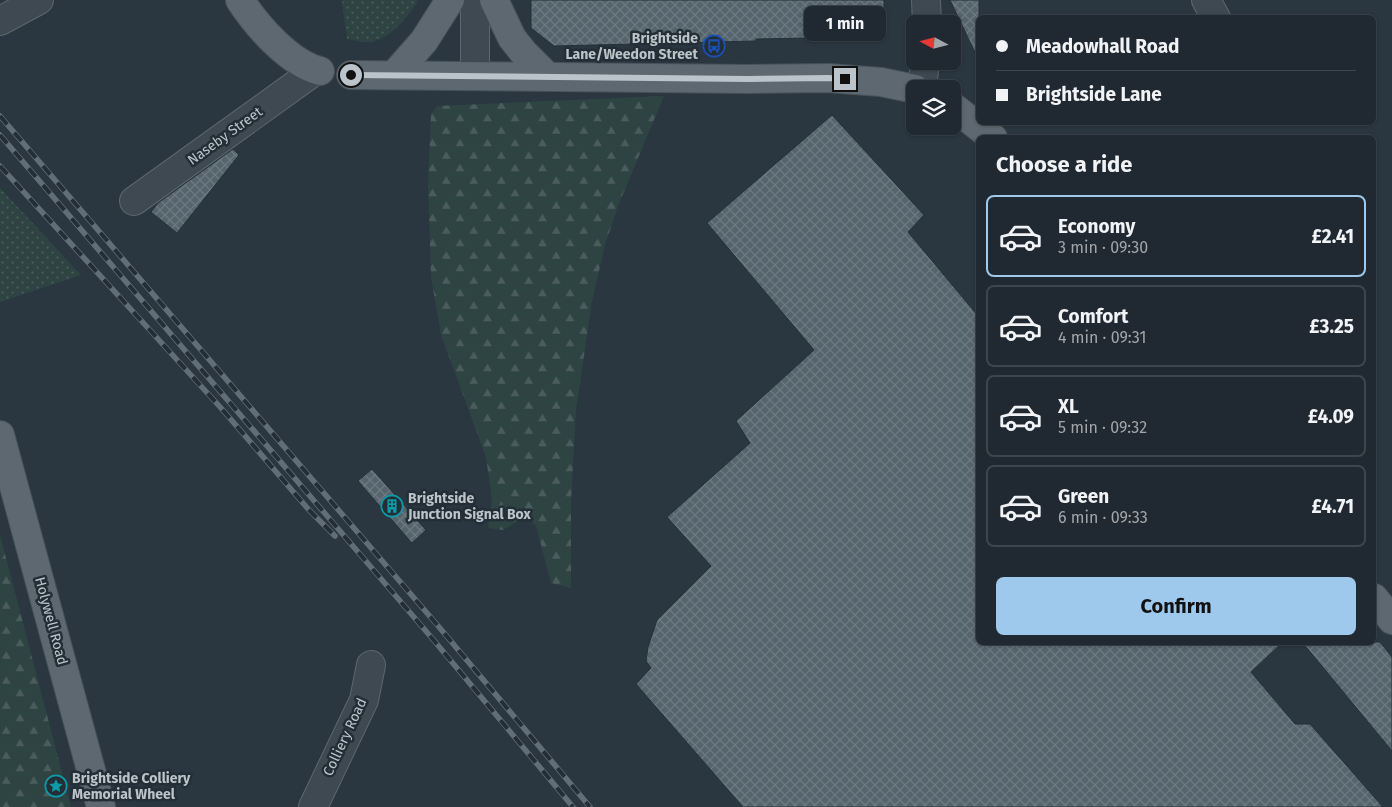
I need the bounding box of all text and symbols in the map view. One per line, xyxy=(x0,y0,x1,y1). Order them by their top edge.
callout: 1 min xyxy=(804,7,886,42)
text: 1 min xyxy=(826,14,864,33)
north arrow xyxy=(906,15,961,70)
map controls xyxy=(906,15,961,135)
place label: Brightside Lane/Weedon Street xyxy=(566,30,699,63)
bus stop icon: Brightside Lane/Weedon Street xyxy=(702,34,726,58)
text: Meadowhall Road xyxy=(1026,35,1180,58)
route start xyxy=(340,64,362,86)
route end xyxy=(834,68,856,90)
button: layers xyxy=(906,80,961,135)
text: Brightside Lane xyxy=(1026,83,1162,106)
street label: Naseby Street xyxy=(184,103,266,169)
text: Choose a ride xyxy=(996,151,1132,178)
icon: car xyxy=(998,214,1043,259)
text: Economy xyxy=(1058,215,1135,238)
text: £2.41 xyxy=(1312,225,1354,248)
text: 3 min · 09:30 xyxy=(1058,238,1148,257)
icon: car xyxy=(998,304,1043,349)
text: Comfort xyxy=(1058,305,1128,328)
text: £3.25 xyxy=(1309,315,1354,338)
text: 4 min · 09:31 xyxy=(1058,328,1146,347)
icon: car xyxy=(998,394,1043,439)
text: XL xyxy=(1058,395,1079,418)
text: £4.09 xyxy=(1308,405,1354,428)
text: 5 min · 09:32 xyxy=(1058,418,1147,437)
icon: car xyxy=(998,484,1043,529)
text: Green xyxy=(1058,485,1109,508)
place label: Brightside Junction Signal Box xyxy=(407,490,532,523)
building icon: Brightside Junction Signal Box xyxy=(380,494,404,518)
text: £4.71 xyxy=(1312,495,1354,518)
text: 6 min · 09:33 xyxy=(1058,508,1148,527)
street label: Holywell Road xyxy=(31,575,71,667)
button: Confirm xyxy=(996,577,1356,635)
street label: Colliery Road xyxy=(320,695,370,779)
place label: Brightside Colliery Memorial Wheel xyxy=(72,770,191,803)
place icon: Brightside Colliery Memorial Wheel xyxy=(44,774,68,798)

